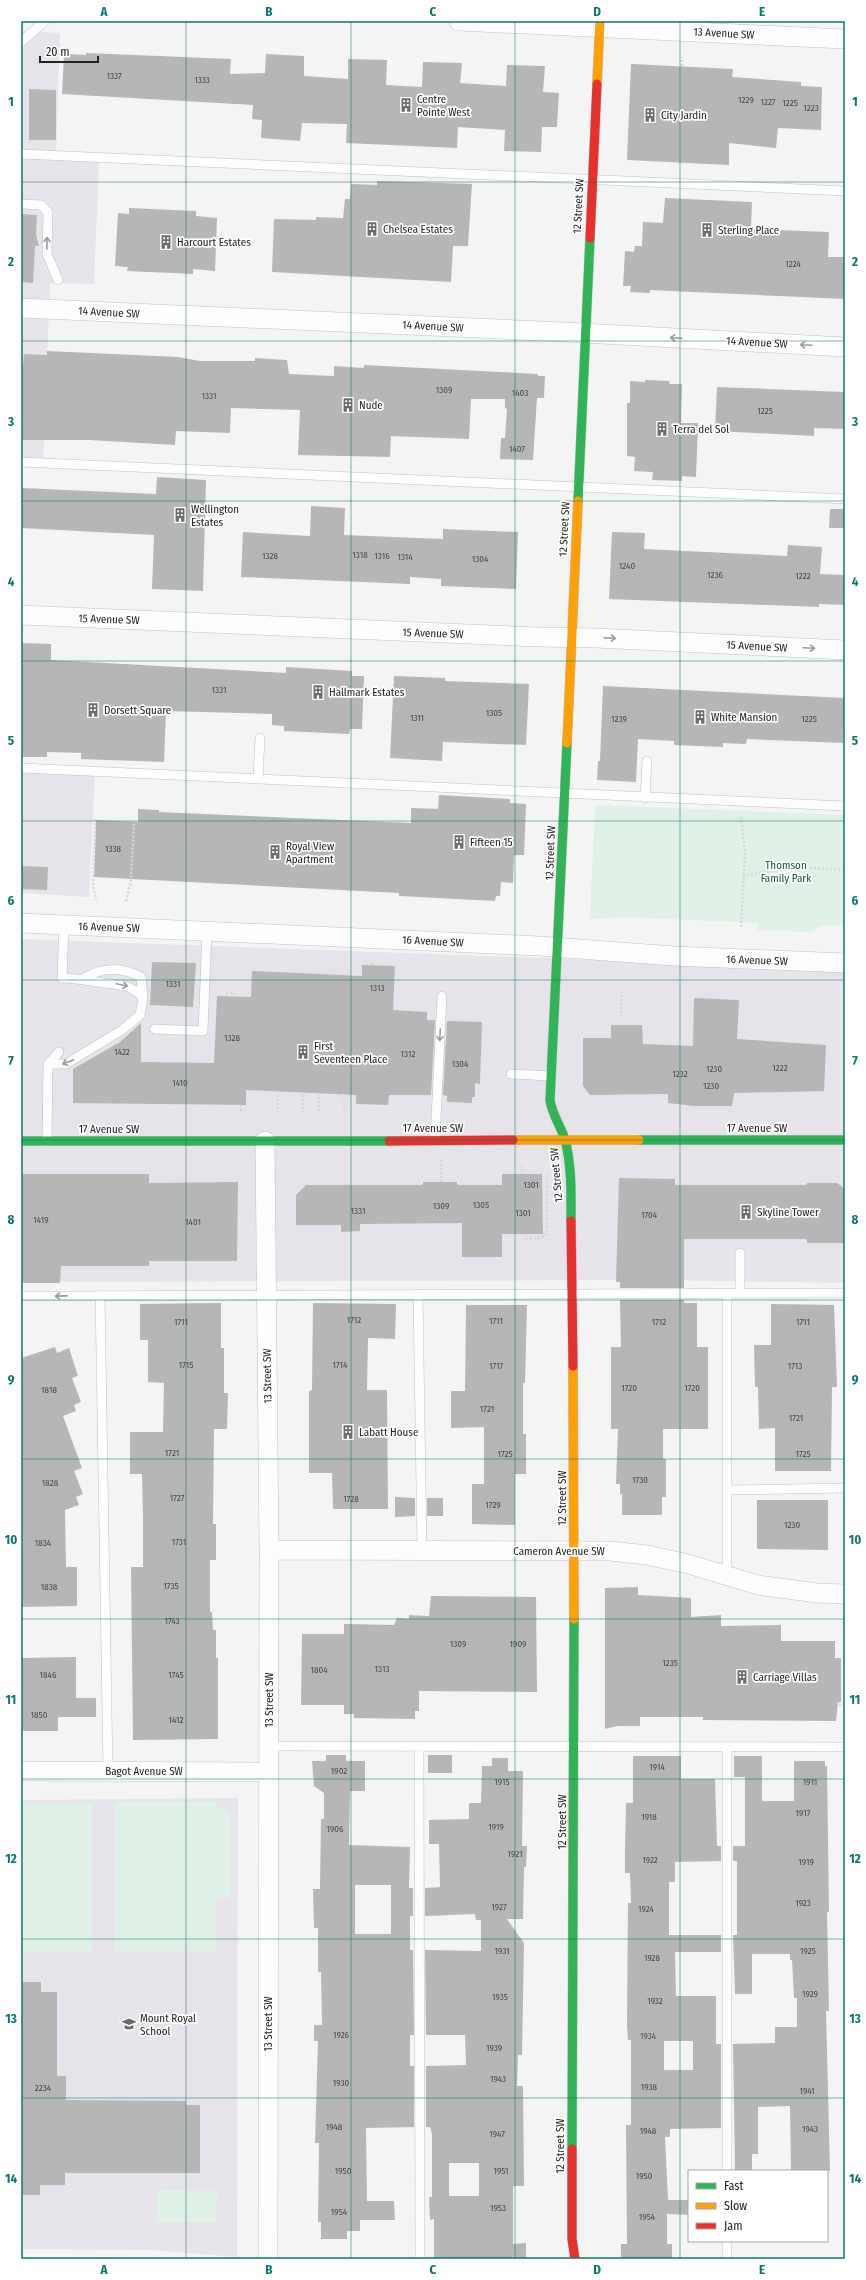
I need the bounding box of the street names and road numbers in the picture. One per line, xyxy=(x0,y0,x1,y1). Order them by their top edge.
street label: 13 Avenue SW xyxy=(693,25,755,42)
street label: 12 Street SW xyxy=(571,178,586,234)
street label: 14 Avenue SW xyxy=(78,304,140,321)
street label: 14 Avenue SW xyxy=(402,318,464,335)
street label: 14 Avenue SW xyxy=(726,334,788,351)
street label: 12 Street SW xyxy=(557,501,572,557)
street label: 15 Avenue SW xyxy=(78,612,140,627)
street label: 15 Avenue SW xyxy=(402,626,464,641)
street label: 15 Avenue SW xyxy=(726,638,788,655)
street label: 12 Street SW xyxy=(543,825,558,881)
street label: 16 Avenue SW xyxy=(78,920,140,935)
street label: 16 Avenue SW xyxy=(402,933,464,950)
street label: 16 Avenue SW xyxy=(726,953,788,968)
street label: 17 Avenue SW xyxy=(403,1122,463,1135)
street label: 17 Avenue SW xyxy=(727,1122,787,1135)
street label: 17 Avenue SW xyxy=(79,1123,139,1136)
street label: 12 Street SW xyxy=(548,1147,565,1203)
street label: 13 Street SW xyxy=(261,1348,274,1404)
street label: 12 Street SW xyxy=(556,1471,569,1525)
street label: Cameron Avenue SW xyxy=(513,1545,605,1558)
street label: 13 Street SW xyxy=(263,1672,276,1728)
street label: Bagot Avenue SW xyxy=(105,1765,183,1778)
street label: 12 Street SW xyxy=(556,1795,569,1849)
street label: 13 Street SW xyxy=(262,1996,275,2052)
street label: 12 Street SW xyxy=(554,2119,567,2173)

